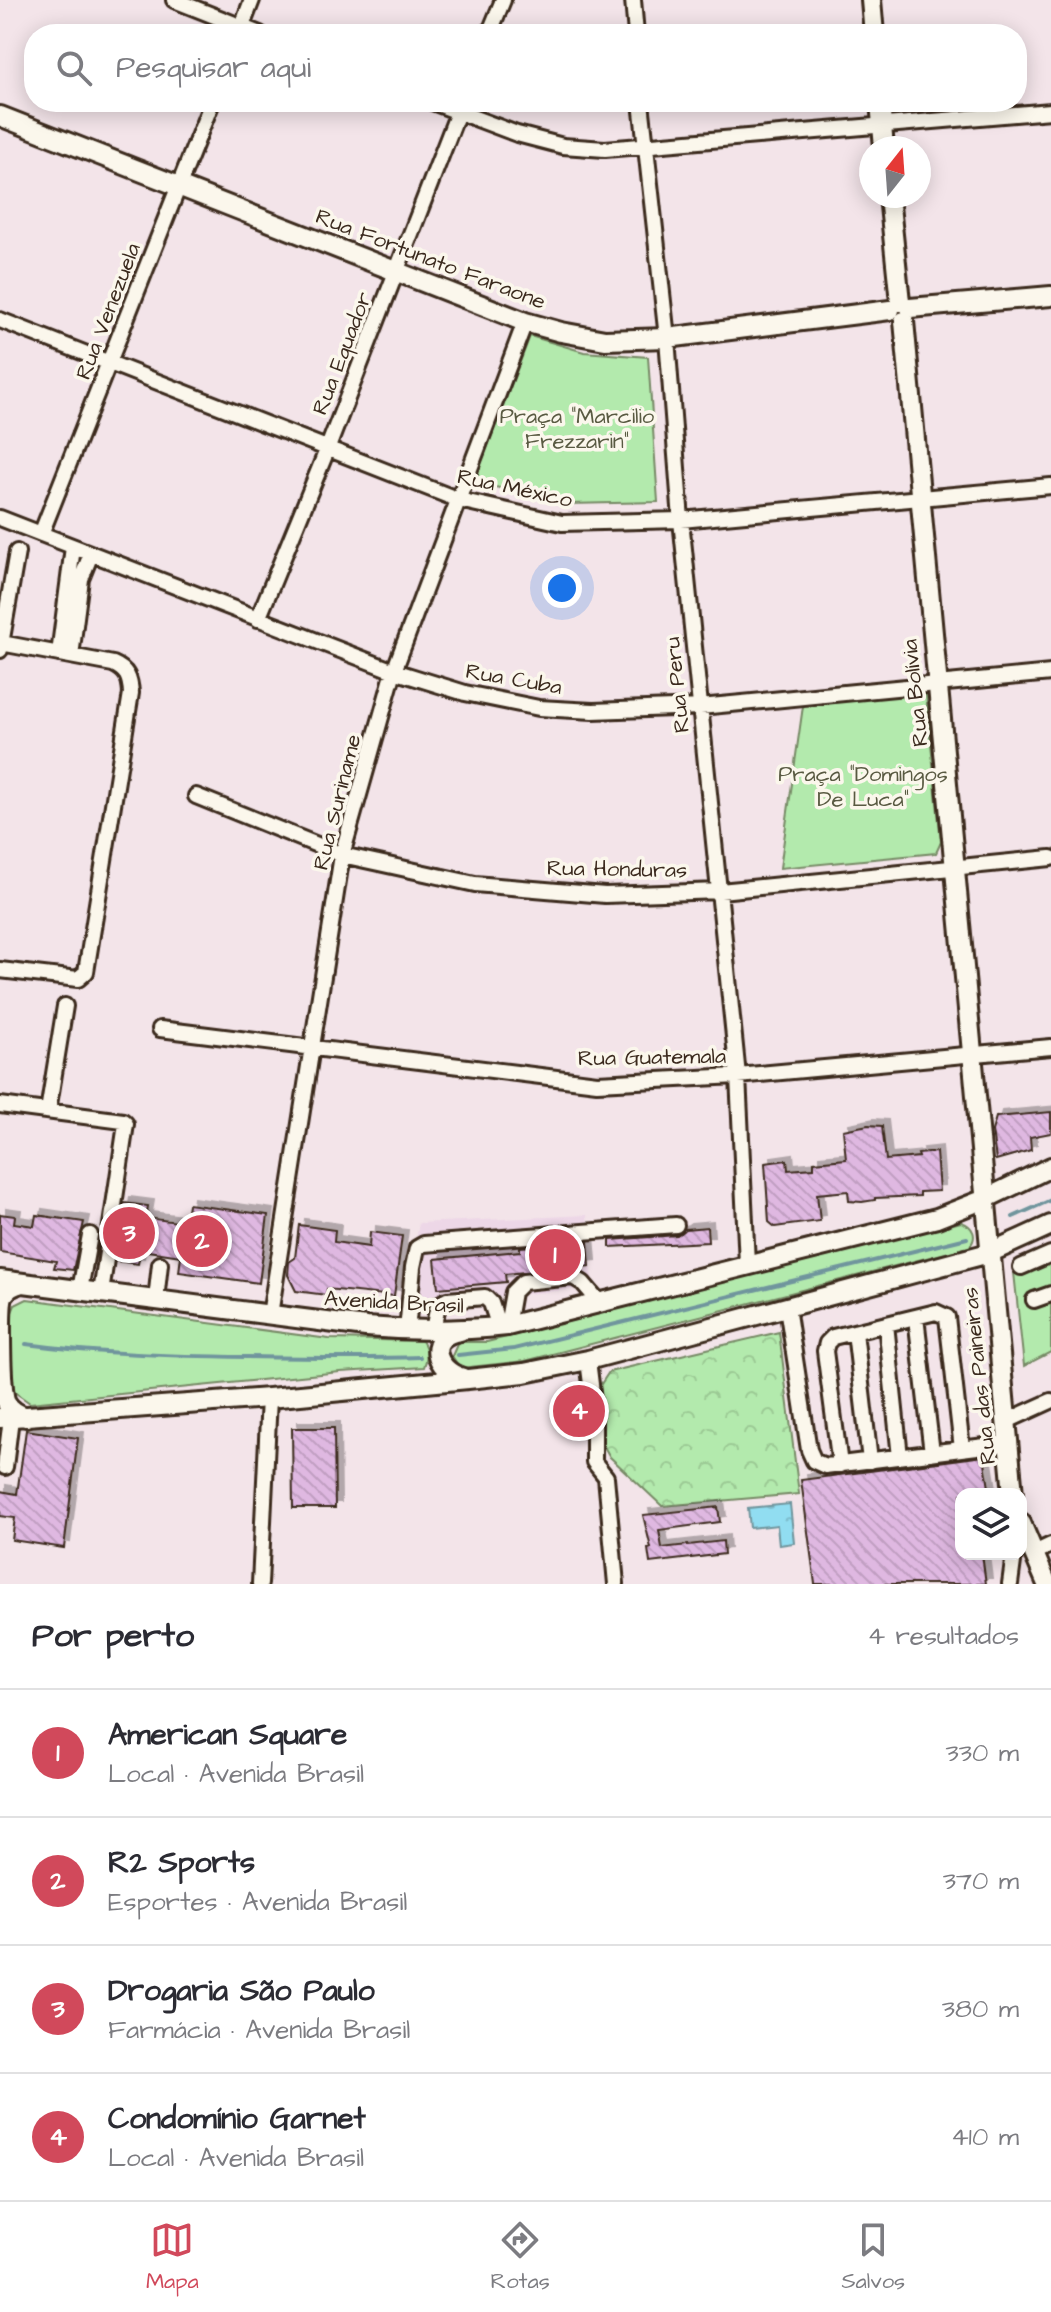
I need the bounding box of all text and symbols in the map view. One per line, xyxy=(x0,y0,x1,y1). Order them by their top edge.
search box xyxy=(24,24,1027,112)
icon: search xyxy=(52,46,96,90)
text: Pesquisar aqui xyxy=(116,47,311,89)
north arrow xyxy=(859,136,931,208)
street label: Rua Fortunato Faraone xyxy=(311,201,550,318)
street label: Rua Venezuela xyxy=(68,239,149,384)
street label: Rua Equador xyxy=(305,288,380,419)
park label: Praça "Marcilio Frezzarin" xyxy=(500,401,655,457)
street label: Rua México xyxy=(454,461,576,516)
your location xyxy=(542,568,582,608)
street label: Rua Peru xyxy=(657,635,698,734)
street label: Rua Bolívia xyxy=(894,638,937,748)
street label: Rua Cuba xyxy=(463,656,564,703)
street label: Rua Suriname xyxy=(306,731,369,873)
park label: Praça "Domingos De Luca" xyxy=(778,759,948,815)
street label: Rua Honduras xyxy=(547,853,687,886)
street label: Rua Guatemala xyxy=(578,1041,726,1074)
pin: 3 xyxy=(103,1203,155,1263)
pin: 2 xyxy=(176,1211,228,1271)
pin: 1 xyxy=(529,1225,581,1285)
street label: Avenida Brasil xyxy=(323,1283,465,1322)
street label: Rua das Paineiras xyxy=(955,1286,1004,1466)
pin: 4 xyxy=(553,1381,605,1441)
map controls xyxy=(955,1488,1027,1560)
button: layers xyxy=(955,1488,1027,1560)
text: Por perto xyxy=(32,1612,194,1660)
text: 4 resultados xyxy=(867,1618,1019,1654)
text: American Square xyxy=(108,1714,347,1756)
text: 1 xyxy=(56,1735,60,1771)
text: 330 m xyxy=(945,1735,1019,1771)
text: Local · Avenida Brasil xyxy=(108,1756,364,1792)
text: R2 Sports xyxy=(108,1842,255,1884)
text: 2 xyxy=(51,1863,65,1899)
text: 370 m xyxy=(943,1863,1019,1899)
text: Esportes · Avenida Brasil xyxy=(108,1884,407,1920)
text: Drogaria São Paulo xyxy=(108,1970,375,2012)
text: 3 xyxy=(51,1991,65,2027)
text: 380 m xyxy=(942,1991,1019,2027)
text: Farmácia · Avenida Brasil xyxy=(108,2012,410,2048)
text: Condomínio Garnet xyxy=(108,2098,366,2140)
text: 4 xyxy=(49,2119,67,2155)
text: 410 m xyxy=(951,2119,1019,2155)
text: Local · Avenida Brasil xyxy=(108,2140,364,2176)
tab: Mapa xyxy=(146,2218,199,2297)
tab: Rotas xyxy=(490,2218,550,2297)
tab: Salvos xyxy=(841,2218,905,2297)

